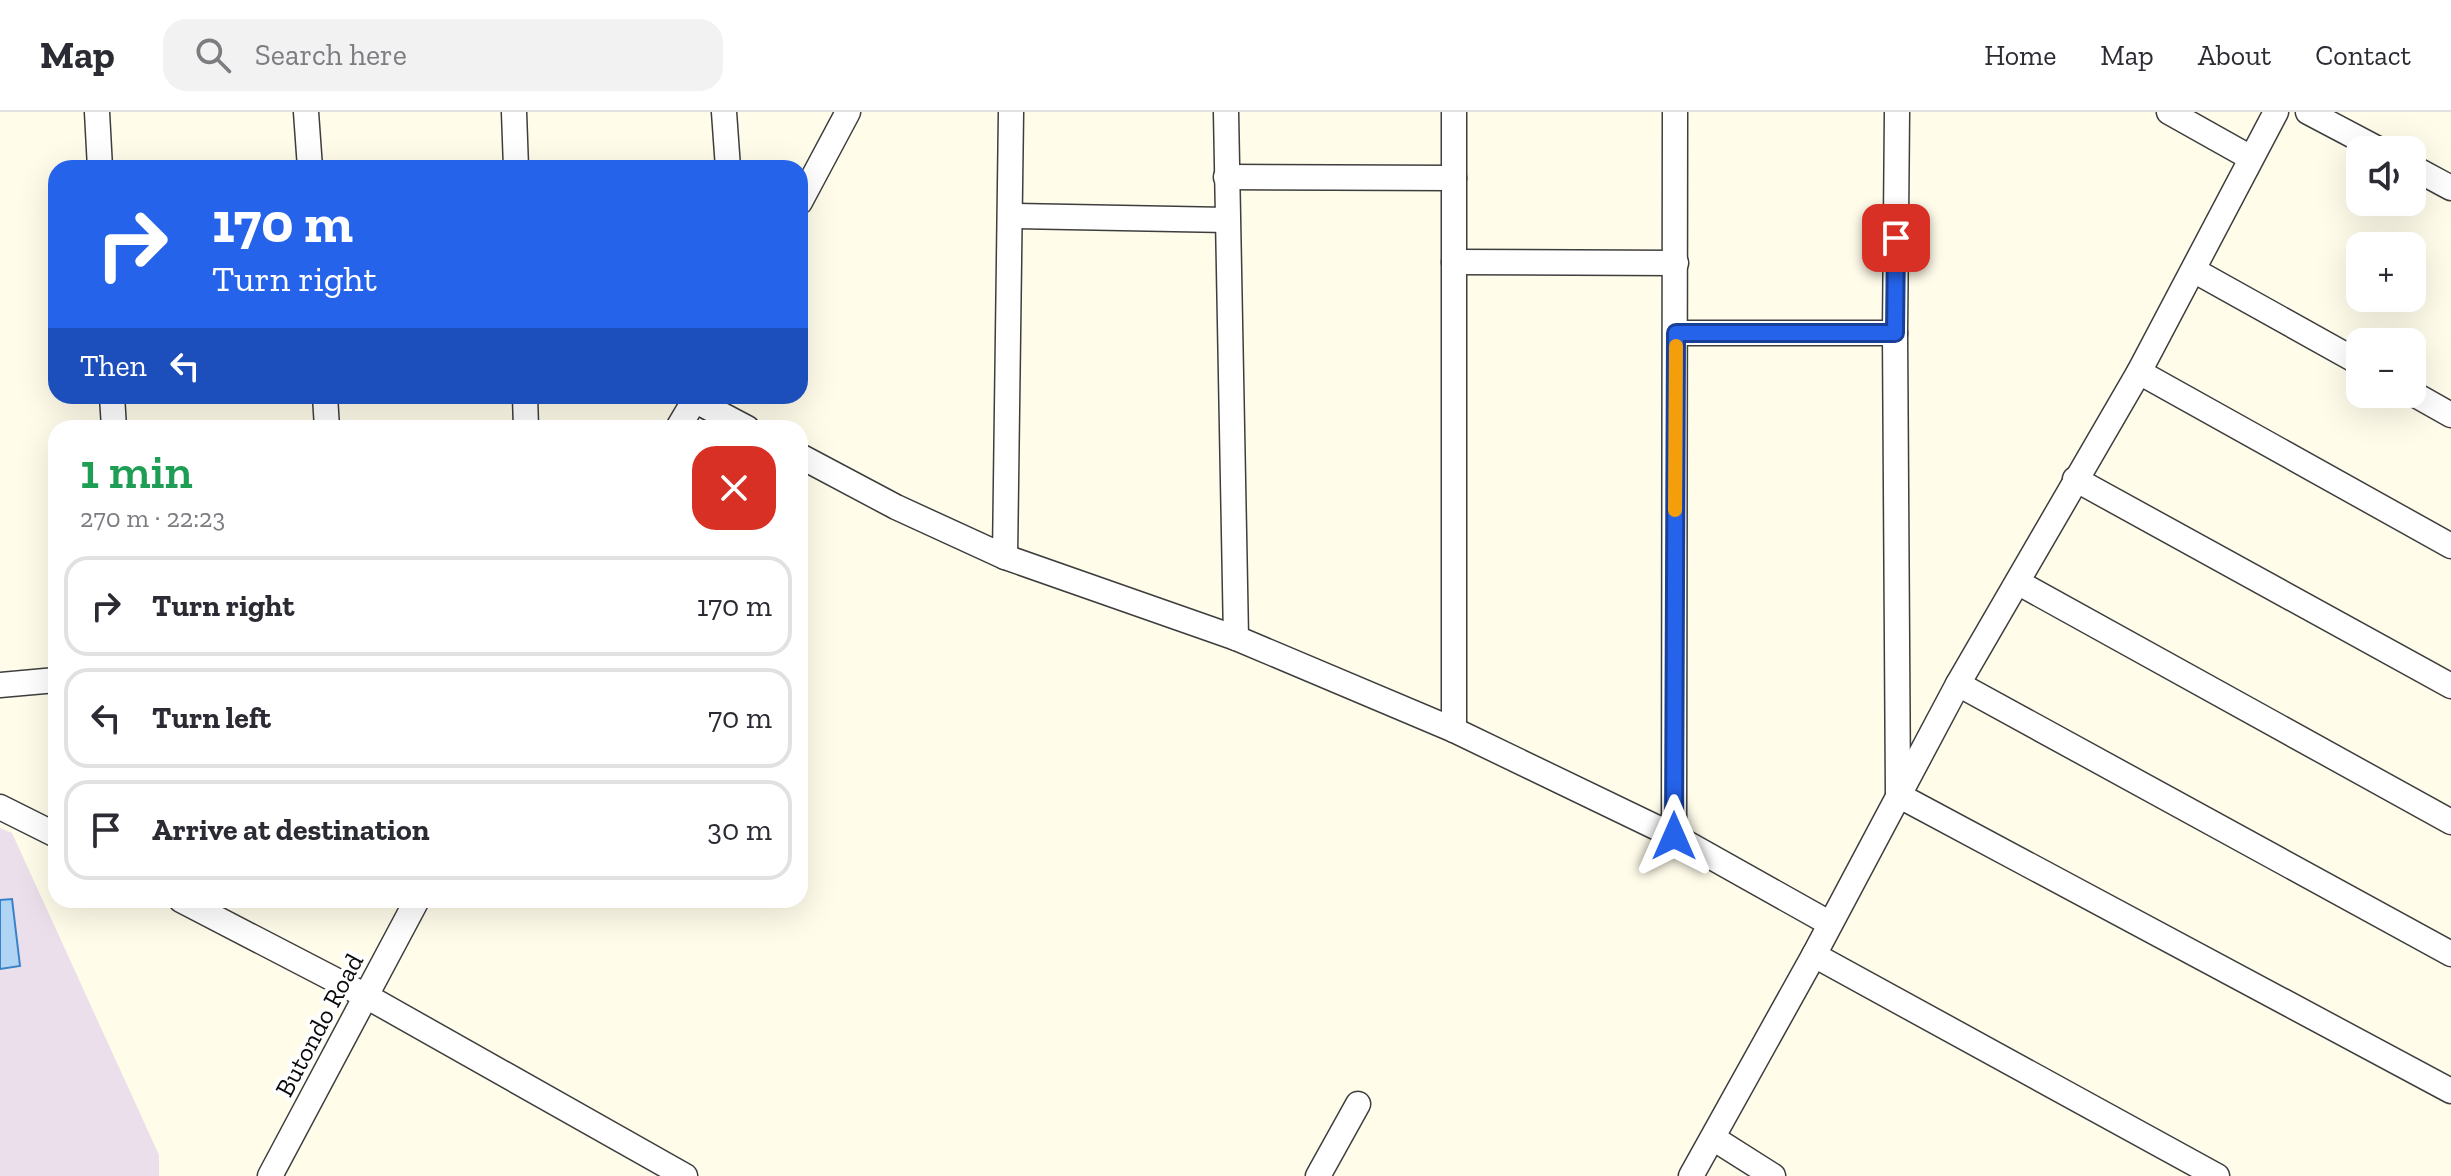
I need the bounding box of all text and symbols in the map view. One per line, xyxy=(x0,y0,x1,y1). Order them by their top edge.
search box xyxy=(163,19,723,91)
text: Map xyxy=(40,32,115,78)
icon: search xyxy=(191,33,235,77)
text: Search here xyxy=(255,37,407,73)
text: Home xyxy=(1984,39,2056,72)
text: Map xyxy=(2100,39,2154,72)
text: About xyxy=(2198,39,2271,72)
text: Contact xyxy=(2315,39,2411,72)
map controls xyxy=(2346,136,2426,408)
button: sound xyxy=(2346,136,2426,216)
text: 170 m xyxy=(212,189,353,256)
icon: right xyxy=(80,192,184,296)
pin xyxy=(1862,204,1930,272)
icon: arrive xyxy=(1874,216,1918,260)
button: + xyxy=(2346,232,2426,312)
text: Turn right xyxy=(212,257,377,300)
button: − xyxy=(2346,328,2426,408)
icon: left xyxy=(163,344,207,388)
text: Then xyxy=(80,348,147,384)
text: 1 min xyxy=(80,443,193,500)
button: close xyxy=(692,446,776,530)
text: 270 m · 22:23 xyxy=(80,502,225,534)
icon: right xyxy=(84,584,128,628)
text: Turn right xyxy=(152,588,294,624)
text: 170 m xyxy=(697,588,772,624)
icon: left xyxy=(84,696,128,740)
text: Turn left xyxy=(152,700,271,736)
text: 70 m xyxy=(708,700,772,736)
position arrow xyxy=(1632,794,1716,878)
icon: arrive xyxy=(84,808,128,852)
text: Arrive at destination xyxy=(152,812,429,848)
text: 30 m xyxy=(707,812,772,848)
street label: Butondo Road xyxy=(268,948,370,1102)

